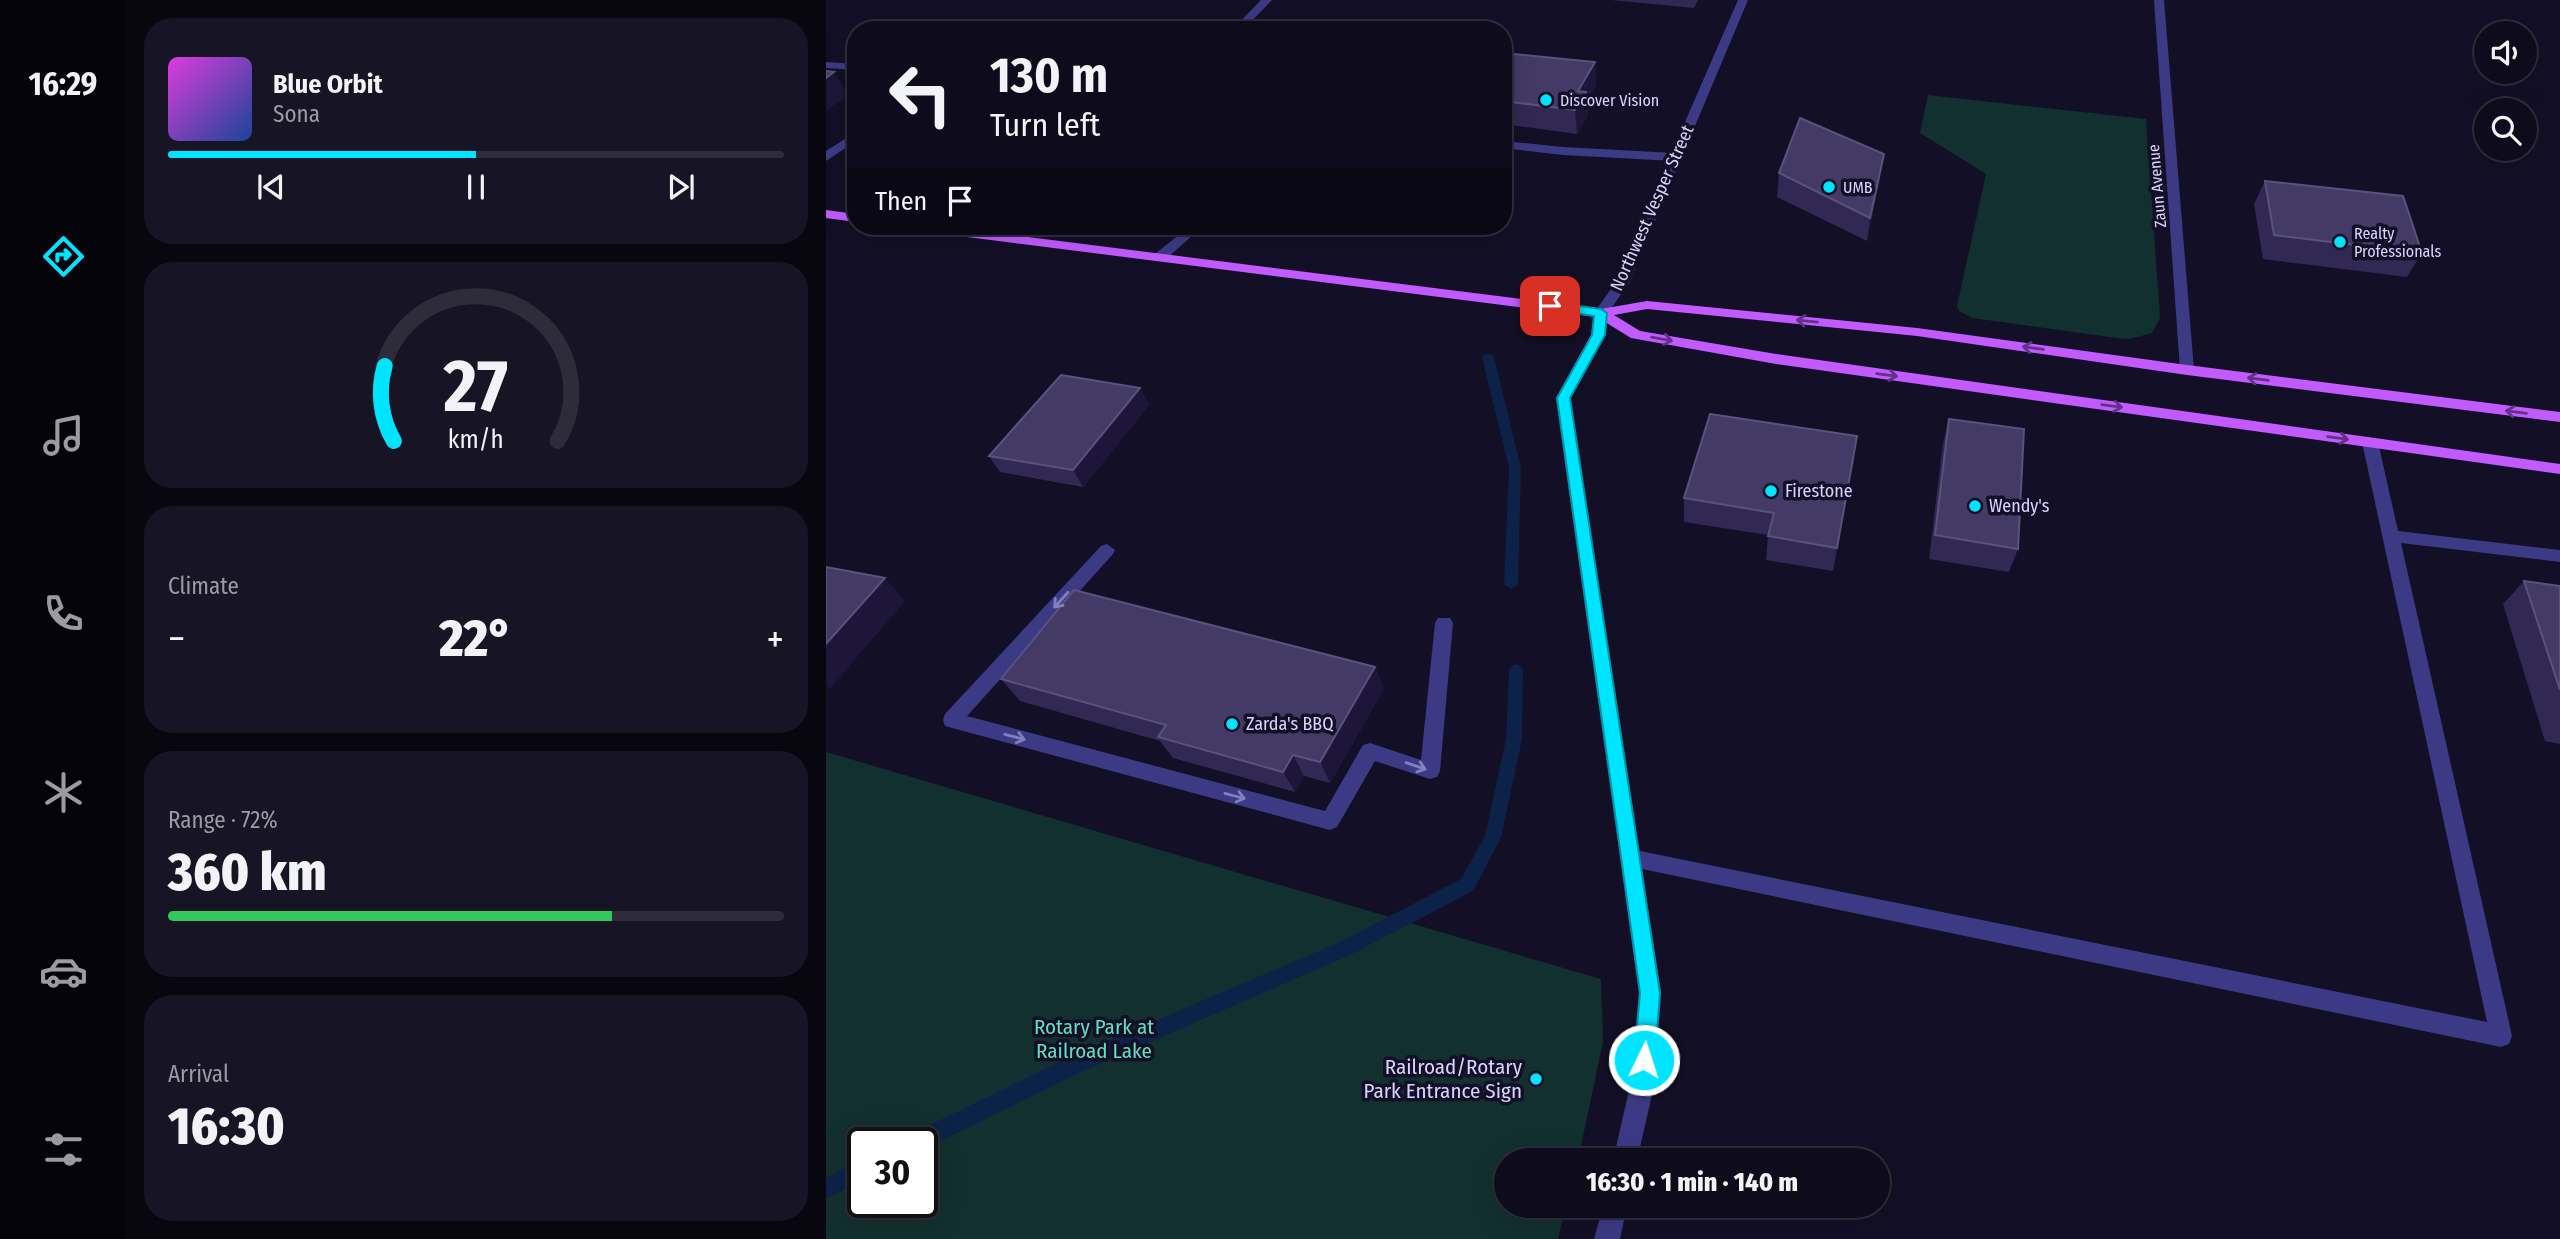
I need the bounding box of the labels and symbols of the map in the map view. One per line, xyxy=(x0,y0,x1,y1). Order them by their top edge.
place label: Discover Vision xyxy=(1560,91,1659,110)
marker: Discover Vision xyxy=(1538,92,1554,108)
street label: Northwest Vesper Street xyxy=(1606,122,1699,294)
street label: Zaun Avenue xyxy=(2144,143,2170,229)
place label: UMB xyxy=(1843,178,1873,197)
marker: UMB xyxy=(1821,179,1837,195)
place label: Realty Professionals xyxy=(2354,224,2442,261)
marker: Realty Professionals xyxy=(2332,234,2348,250)
pin xyxy=(1520,276,1580,336)
one-way arrow xyxy=(1796,314,1819,327)
one-way arrow xyxy=(1650,333,1673,346)
one-way arrow xyxy=(2022,341,2045,354)
one-way arrow xyxy=(1875,369,1898,382)
one-way arrow xyxy=(2248,373,2270,386)
one-way arrow xyxy=(2100,400,2123,413)
one-way arrow xyxy=(2505,405,2528,418)
one-way arrow xyxy=(2326,431,2348,444)
place label: Firestone xyxy=(1785,480,1853,502)
marker: Firestone xyxy=(1763,483,1779,499)
place label: Wendy's xyxy=(1989,495,2050,517)
marker: Wendy's xyxy=(1967,498,1983,514)
one-way arrow xyxy=(1053,591,1069,609)
place label: Zarda's BBQ xyxy=(1246,713,1333,735)
marker: Zarda's BBQ xyxy=(1224,716,1240,732)
one-way arrow xyxy=(1004,731,1026,744)
one-way arrow xyxy=(1404,761,1426,773)
one-way arrow xyxy=(1224,790,1246,803)
park label: Rotary Park at Railroad Lake xyxy=(1034,1014,1154,1064)
position arrow xyxy=(1607,1023,1681,1097)
place label: Railroad/Rotary Park Entrance Sign xyxy=(1364,1054,1523,1104)
marker: Railroad/Rotary Park Entrance Sign xyxy=(1528,1071,1544,1087)
speed limit sign: 30 xyxy=(847,1127,938,1218)

